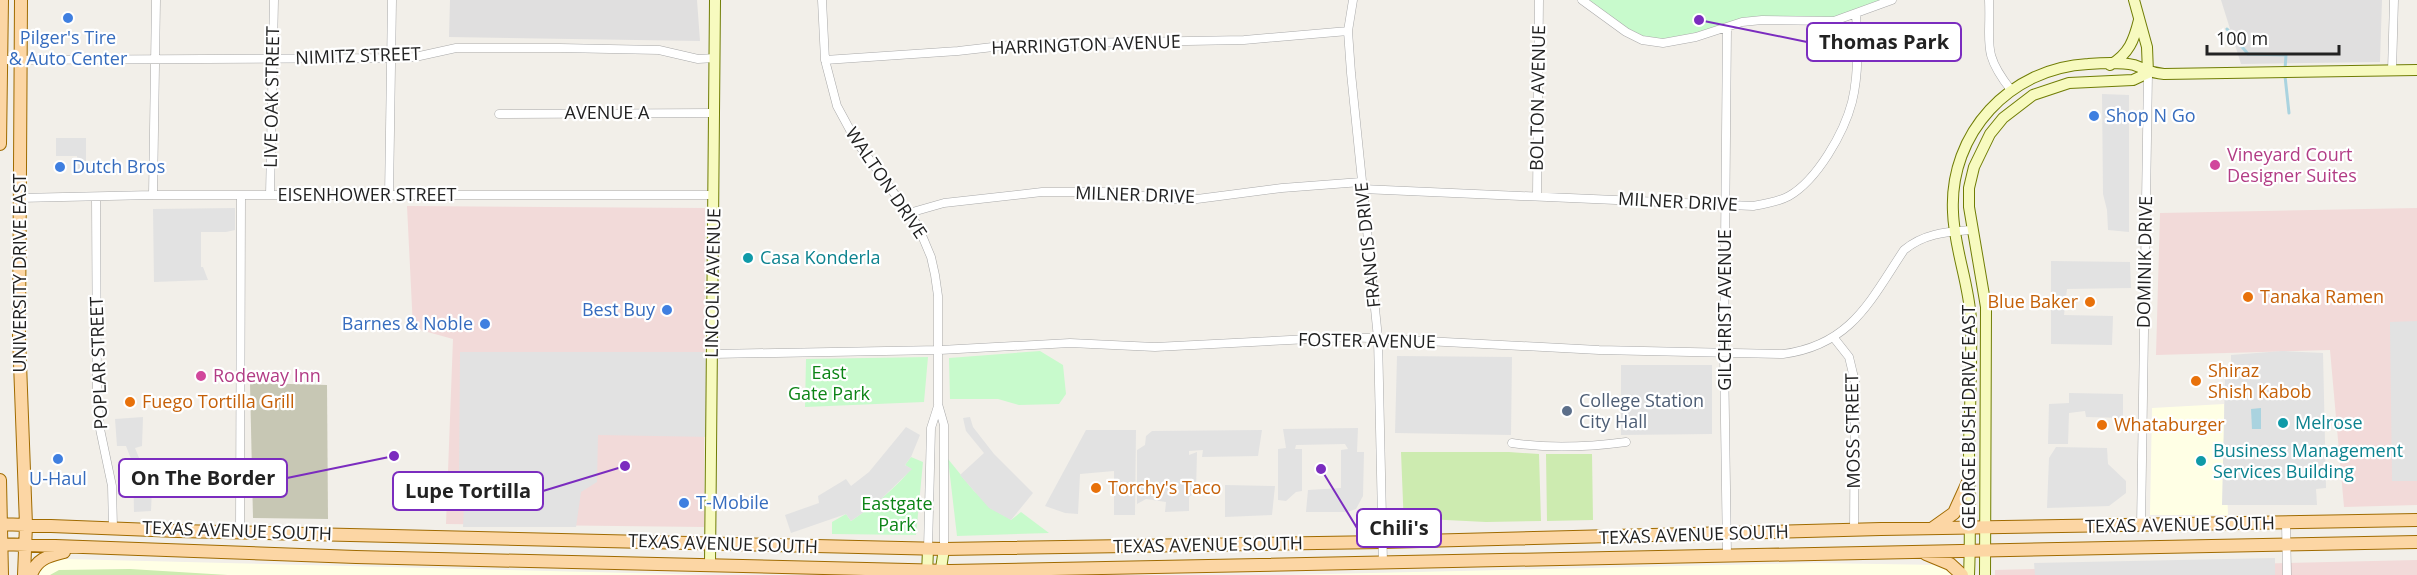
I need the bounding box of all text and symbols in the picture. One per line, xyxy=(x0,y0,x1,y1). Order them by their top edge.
marker: Pilger's Tire & Auto Center xyxy=(61,11,75,25)
scale bar xyxy=(2207,18,2339,56)
callout: Thomas Park xyxy=(1807,23,1961,61)
place label: Pilger's Tire & Auto Center xyxy=(9,25,128,70)
street label: BOLTON AVENUE xyxy=(1524,25,1550,171)
street label: LIVE OAK STREET xyxy=(258,26,284,168)
text: 100 m xyxy=(2216,26,2268,50)
text: Thomas Park xyxy=(1819,28,1950,55)
street label: HARRINGTON AVENUE xyxy=(991,29,1181,59)
street label: NIMITZ STREET xyxy=(295,41,421,69)
street label: AVENUE A xyxy=(565,100,650,124)
place label: Shop N Go xyxy=(2106,103,2196,127)
marker: Shop N Go xyxy=(2087,109,2101,123)
street label: WALTON DRIVE xyxy=(841,122,933,243)
place label: Vineyard Court Designer Suites xyxy=(2227,142,2357,187)
place label: Dutch Bros xyxy=(72,154,165,178)
marker: Vineyard Court Designer Suites xyxy=(2208,158,2222,172)
marker: Dutch Bros xyxy=(53,160,67,174)
street label: UNIVERSITY DRIVE EAST xyxy=(7,173,31,372)
street label: MILNER DRIVE xyxy=(1075,180,1195,208)
street label: FRANCIS DRIVE xyxy=(1348,181,1386,309)
street label: EISENHOWER STREET xyxy=(278,182,457,206)
street label: MILNER DRIVE xyxy=(1618,186,1739,216)
street label: DOMINIK DRIVE xyxy=(2131,196,2157,328)
street label: LINCOLN AVENUE xyxy=(699,208,725,358)
street label: GILCHRIST AVENUE xyxy=(1712,229,1736,391)
place label: Casa Konderla xyxy=(760,245,881,269)
marker: Casa Konderla xyxy=(741,251,755,265)
place label: Tanaka Ramen xyxy=(2260,284,2384,308)
place label: Blue Baker xyxy=(1987,289,2079,313)
marker: Tanaka Ramen xyxy=(2241,290,2255,304)
marker: Blue Baker xyxy=(2083,295,2097,309)
street label: POPLAR STREET xyxy=(84,296,112,430)
place label: Best Buy xyxy=(582,297,656,321)
marker: Best Buy xyxy=(660,303,674,317)
street label: GEORGE BUSH DRIVE EAST xyxy=(1956,305,1980,529)
place label: Barnes & Noble xyxy=(342,311,473,335)
marker: Barnes & Noble xyxy=(478,317,492,331)
street label: FOSTER AVENUE xyxy=(1298,327,1436,353)
place label: Shiraz Shish Kabob xyxy=(2208,358,2312,403)
park label: East Gate Park xyxy=(788,360,871,405)
place label: Rodeway Inn xyxy=(213,363,321,387)
marker: Rodeway Inn xyxy=(194,369,208,383)
street label: MOSS STREET xyxy=(1839,373,1865,489)
marker: Shiraz Shish Kabob xyxy=(2189,374,2203,388)
place label: College Station City Hall xyxy=(1579,388,1704,433)
place label: Fuego Tortilla Grill xyxy=(142,389,295,413)
marker: Fuego Tortilla Grill xyxy=(123,395,137,409)
marker: College Station City Hall xyxy=(1560,404,1574,418)
place label: Melrose xyxy=(2295,410,2363,434)
place label: Whataburger xyxy=(2114,412,2225,436)
marker: Melrose xyxy=(2276,416,2290,430)
marker: Whataburger xyxy=(2095,418,2109,432)
place label: Business Management Services Building xyxy=(2213,438,2403,483)
marker: U-Haul xyxy=(51,452,65,466)
marker: Business Management Services Building xyxy=(2194,454,2208,468)
callout: On The Border xyxy=(119,459,287,497)
text: On The Border xyxy=(131,464,275,491)
place label: U-Haul xyxy=(29,466,87,490)
callout: Lupe Tortilla xyxy=(393,472,543,510)
place label: Torchy's Taco xyxy=(1108,475,1221,499)
text: Lupe Tortilla xyxy=(405,477,531,504)
marker: Torchy's Taco xyxy=(1089,481,1103,495)
place label: T-Mobile xyxy=(696,490,769,514)
park label: Eastgate Park xyxy=(861,491,933,536)
marker: T-Mobile xyxy=(677,496,691,510)
callout: Chili's xyxy=(1357,509,1441,547)
street label: TEXAS AVENUE SOUTH xyxy=(2085,510,2275,538)
text: Chili's xyxy=(1369,514,1429,541)
street label: TEXAS AVENUE SOUTH xyxy=(142,515,332,545)
street label: TEXAS AVENUE SOUTH xyxy=(1599,519,1789,549)
street label: TEXAS AVENUE SOUTH xyxy=(628,528,818,558)
street label: TEXAS AVENUE SOUTH xyxy=(1113,530,1303,558)

